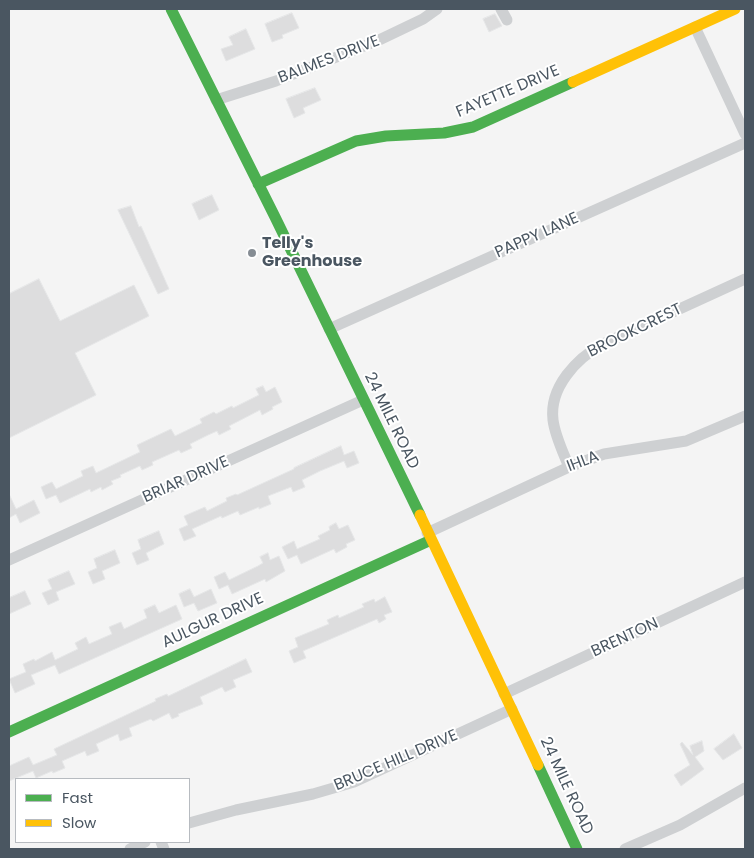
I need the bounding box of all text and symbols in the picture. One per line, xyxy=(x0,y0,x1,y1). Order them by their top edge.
street label: BALMES DRIVE xyxy=(276,32,382,88)
street label: FAYETTE DRIVE xyxy=(454,62,562,122)
street label: PAPPY LANE xyxy=(492,209,582,263)
place label: Telly's Greenhouse xyxy=(262,234,362,272)
marker: Telly's Greenhouse xyxy=(246,247,258,259)
street label: BROOKCREST xyxy=(585,300,685,362)
street label: 24 MILE ROAD xyxy=(359,370,423,472)
street label: IHLA xyxy=(564,447,602,477)
street label: BRIAR DRIVE xyxy=(140,452,232,508)
street label: AULGUR DRIVE xyxy=(159,589,267,653)
street label: BRENTON xyxy=(589,614,661,662)
street label: BRUCE HILL DRIVE xyxy=(331,726,461,796)
street label: 24 MILE ROAD xyxy=(535,734,597,838)
legend xyxy=(15,778,190,843)
text: Fast xyxy=(62,787,93,808)
text: Slow xyxy=(62,812,96,833)

